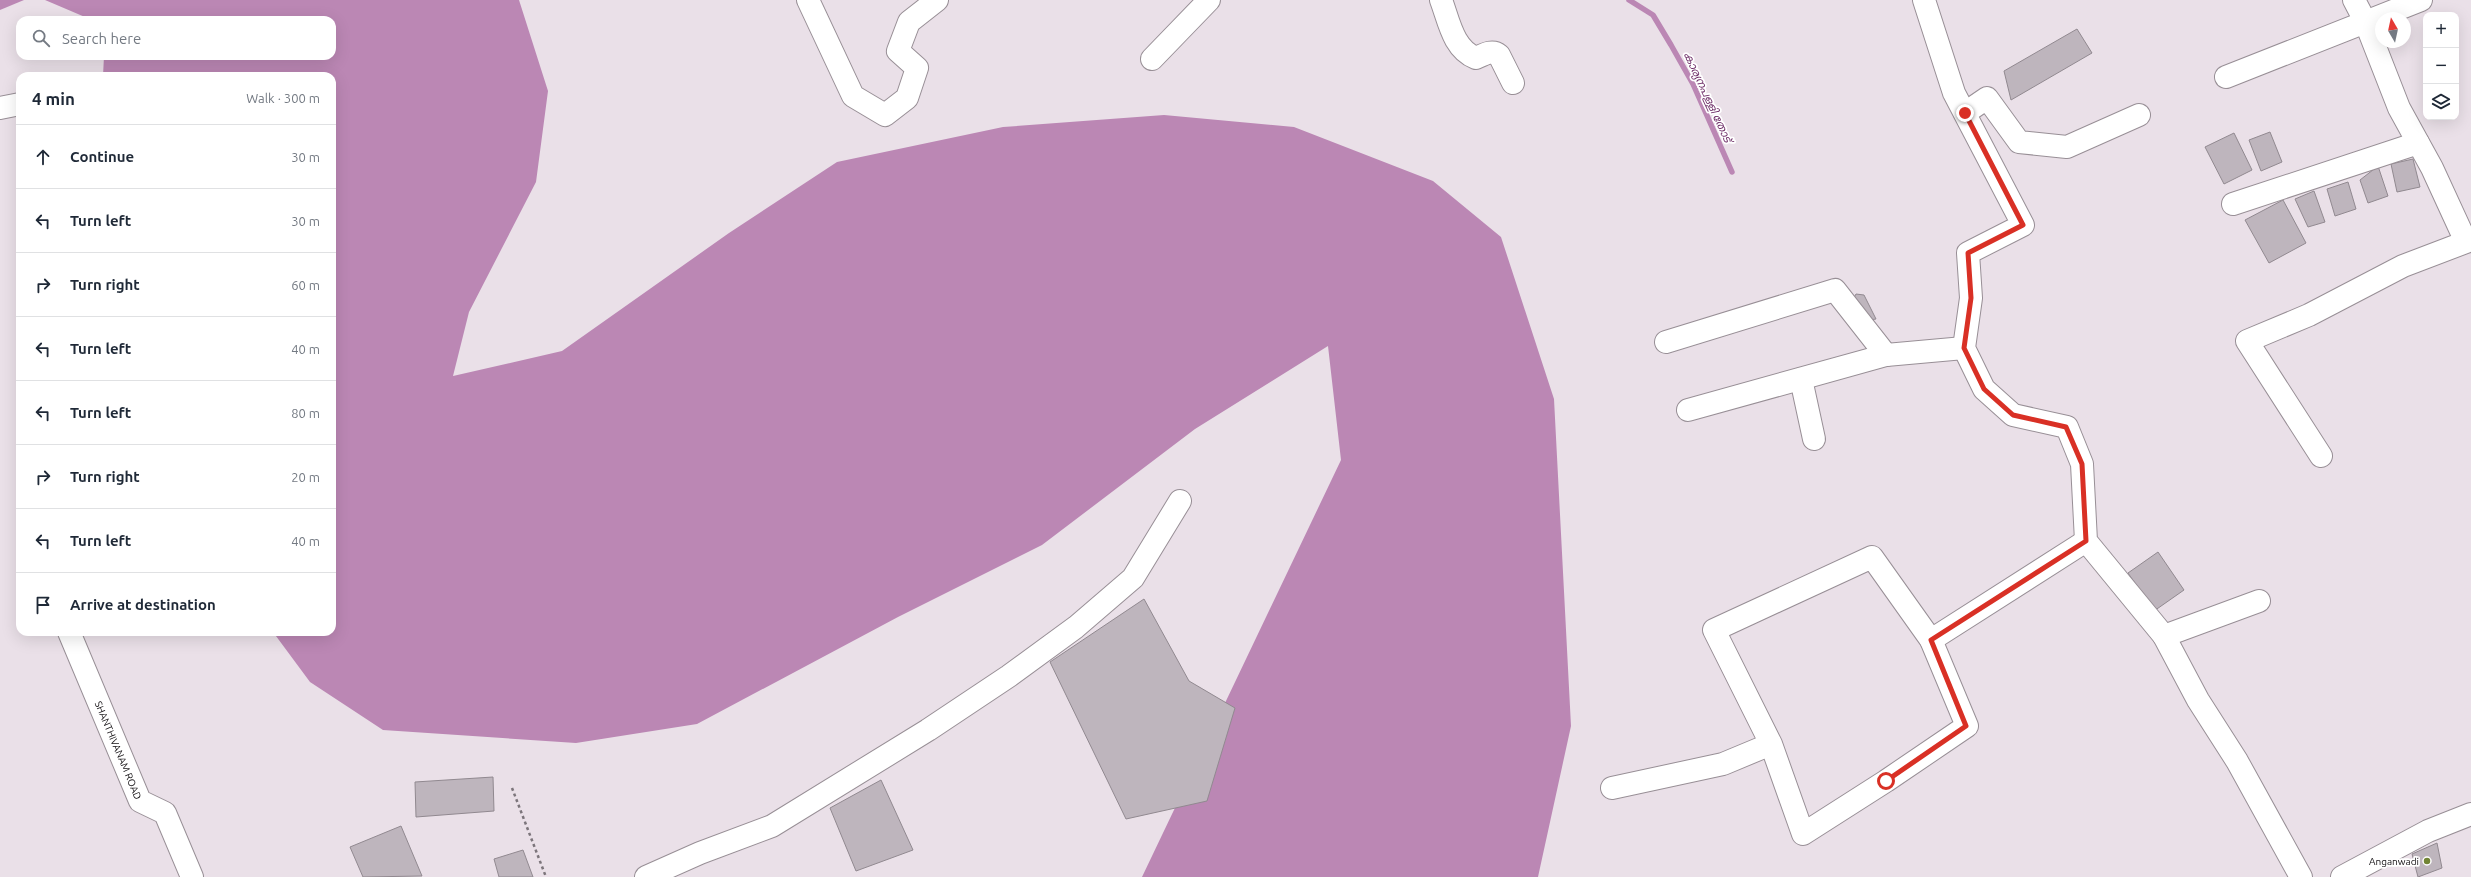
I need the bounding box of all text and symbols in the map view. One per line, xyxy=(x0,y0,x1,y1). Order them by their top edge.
north arrow xyxy=(2375,12,2411,48)
map controls xyxy=(2423,12,2459,120)
button: + xyxy=(2423,12,2459,48)
search box xyxy=(16,16,336,60)
icon: search xyxy=(30,27,52,49)
text: Search here xyxy=(62,30,141,47)
button: − xyxy=(2423,48,2459,84)
water label: കാര്യനപള്ളി തോട് xyxy=(1681,50,1735,147)
button: layers xyxy=(2423,84,2459,120)
text: 4 min xyxy=(32,89,75,108)
text: Walk · 300 m xyxy=(246,91,320,105)
route end xyxy=(1956,104,1974,122)
icon: ahead xyxy=(32,146,54,168)
text: Continue xyxy=(70,148,134,165)
text: 30 m xyxy=(291,150,320,164)
icon: left xyxy=(32,210,54,232)
text: Turn left xyxy=(70,212,131,229)
text: 30 m xyxy=(291,214,320,228)
icon: right xyxy=(32,274,54,296)
text: Turn right xyxy=(70,276,140,293)
text: 60 m xyxy=(291,278,320,292)
icon: left xyxy=(32,338,54,360)
text: Turn left xyxy=(70,340,131,357)
text: 40 m xyxy=(291,342,320,356)
icon: left xyxy=(32,402,54,424)
text: Turn left xyxy=(70,404,131,421)
text: 80 m xyxy=(291,406,320,420)
icon: right xyxy=(32,466,54,488)
text: Turn right xyxy=(70,468,140,485)
text: 20 m xyxy=(291,470,320,484)
icon: left xyxy=(32,530,54,552)
text: Turn left xyxy=(70,532,131,549)
text: 40 m xyxy=(291,534,320,548)
icon: arrive xyxy=(32,594,54,616)
text: Arrive at destination xyxy=(70,596,216,613)
street label: SHANTHIVANAM ROAD xyxy=(93,699,144,801)
route start xyxy=(1877,772,1895,790)
place label: Anganwadi xyxy=(2369,856,2419,867)
marker: Anganwadi xyxy=(2422,856,2432,866)

